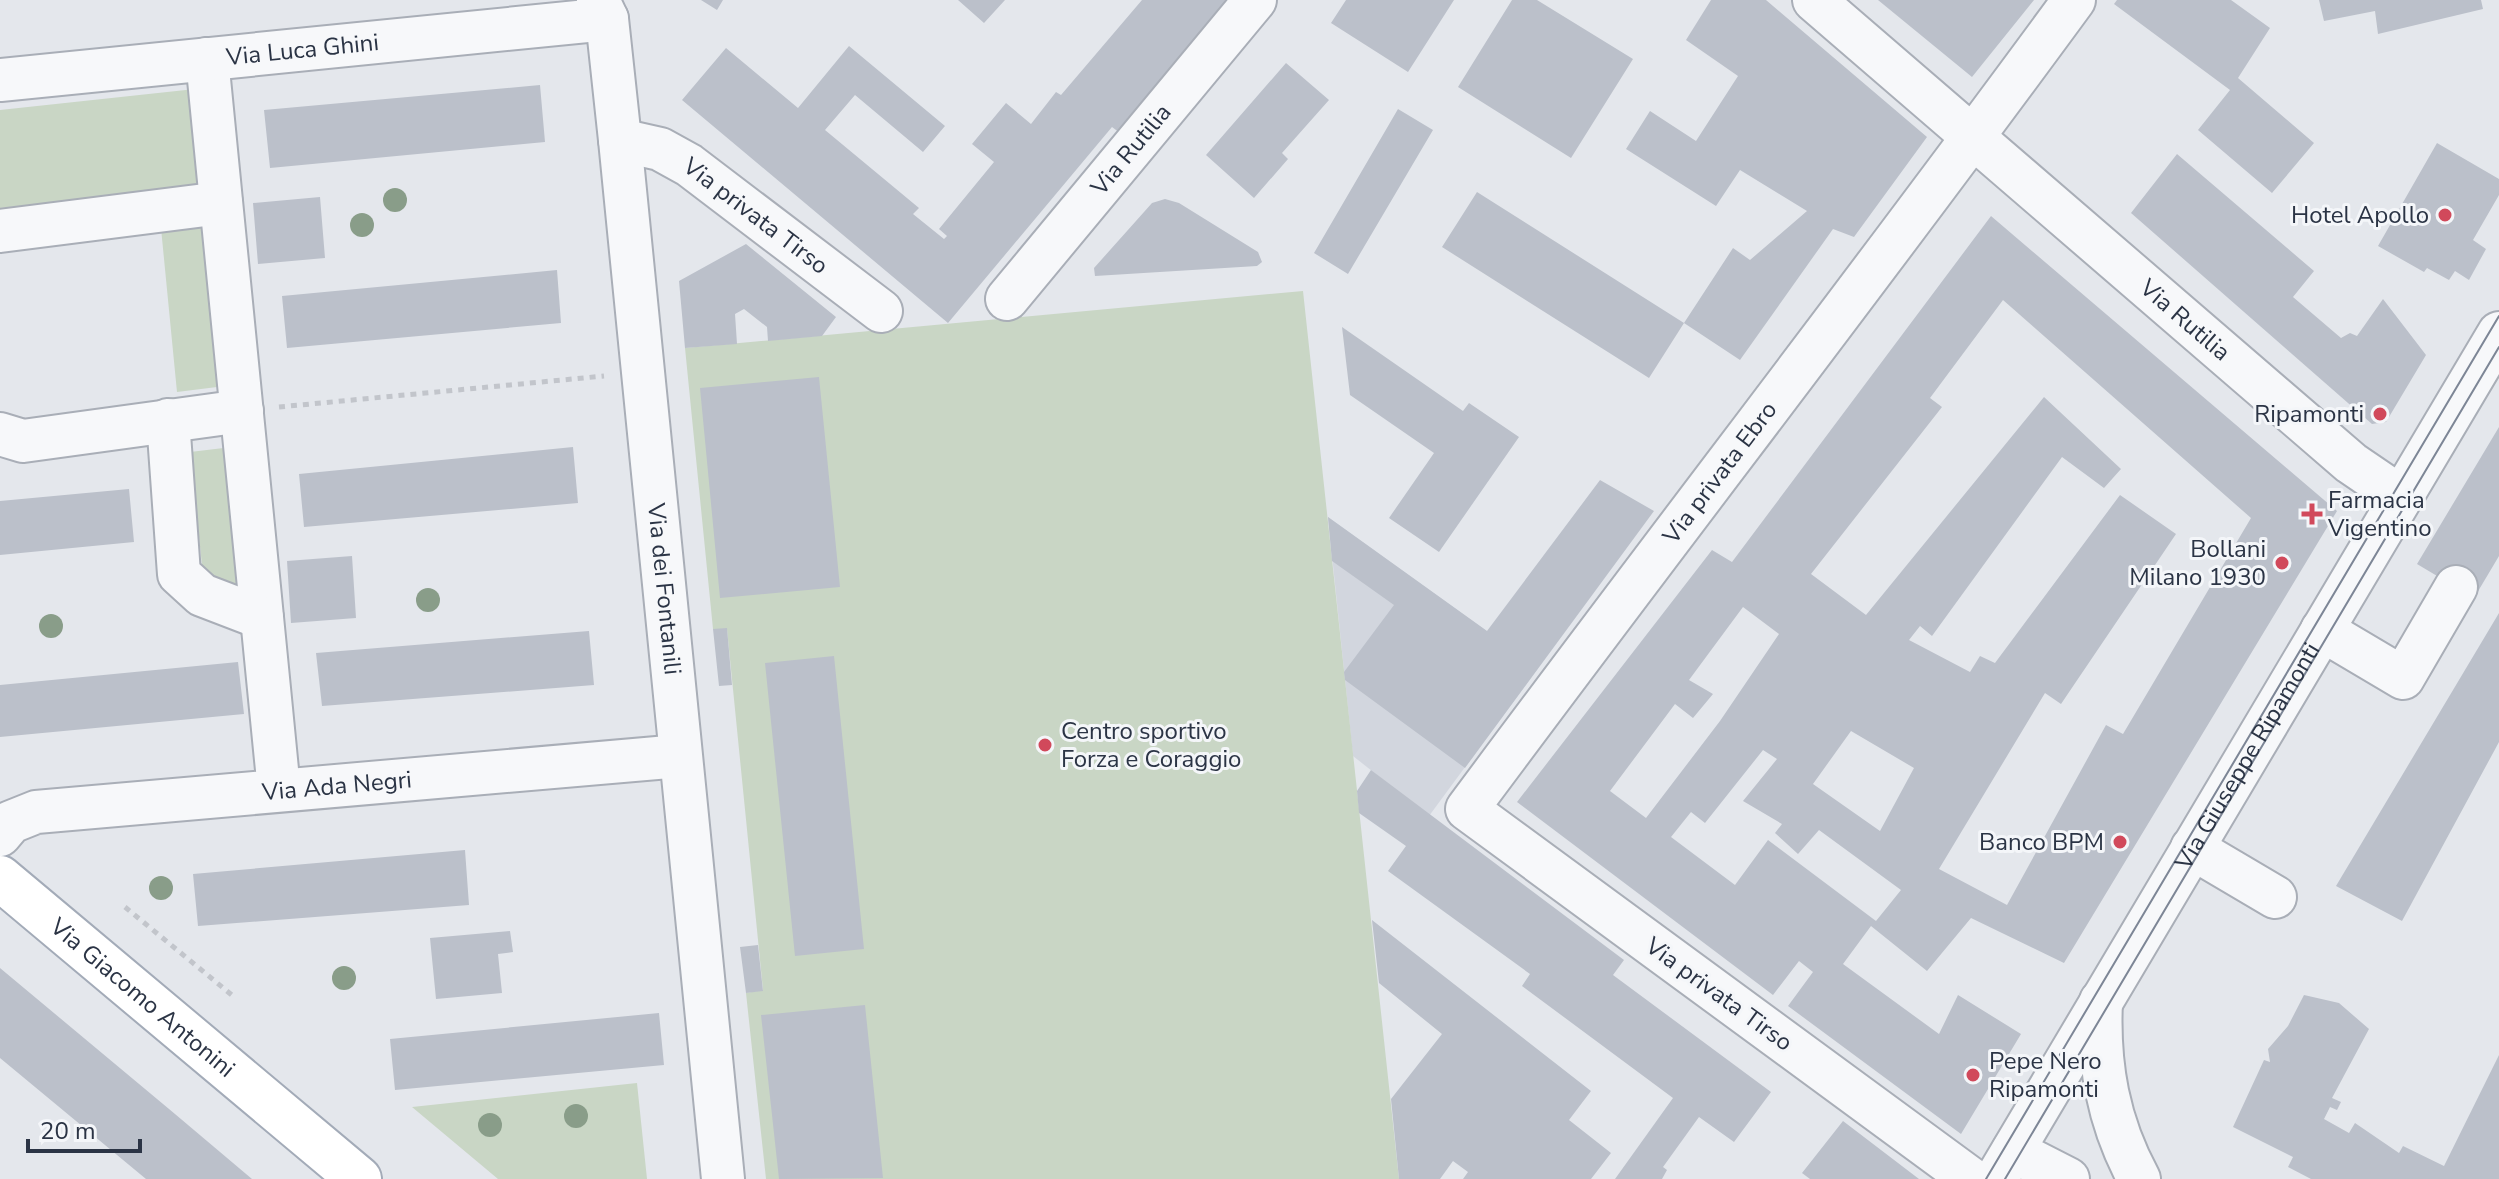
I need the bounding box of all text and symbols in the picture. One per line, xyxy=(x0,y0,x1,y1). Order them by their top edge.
street label: Via Luca Ghini xyxy=(224,26,380,73)
street label: Via Rutilia xyxy=(1083,97,1178,203)
street label: Via privata Tirso xyxy=(676,150,835,281)
place label: Hotel Apollo xyxy=(2291,199,2429,231)
marker: Hotel Apollo xyxy=(2436,206,2454,224)
street label: Via Rutilia xyxy=(2132,271,2237,368)
street label: Via privata Ebro xyxy=(1655,395,1784,551)
place label: Ripamonti xyxy=(2254,398,2364,430)
marker: Ripamonti xyxy=(2371,405,2389,423)
place label: Farmacia Vigentino xyxy=(2327,484,2432,544)
street label: Via dei Fontanili xyxy=(640,501,689,676)
marker: Farmacia Vigentino xyxy=(2303,505,2321,523)
place label: Bollani Milano 1930 xyxy=(2129,533,2266,593)
marker: Bollani Milano 1930 xyxy=(2273,554,2291,572)
street label: Via Giuseppe Ripamonti xyxy=(2167,637,2327,876)
place label: Centro sportivo Forza e Coraggio xyxy=(1061,715,1241,775)
marker: Centro sportivo Forza e Coraggio xyxy=(1036,736,1054,754)
street label: Via Ada Negri xyxy=(260,763,413,808)
place label: Banco BPM xyxy=(1979,826,2104,858)
marker: Banco BPM xyxy=(2111,833,2129,851)
street label: Via Giacomo Antonini xyxy=(42,910,242,1084)
street label: Via privata Tirso xyxy=(1638,929,1799,1058)
place label: Pepe Nero Ripamonti xyxy=(1989,1045,2102,1105)
marker: Pepe Nero Ripamonti xyxy=(1964,1066,1982,1084)
scale bar xyxy=(28,1103,140,1153)
text: 20 m xyxy=(40,1115,96,1147)

